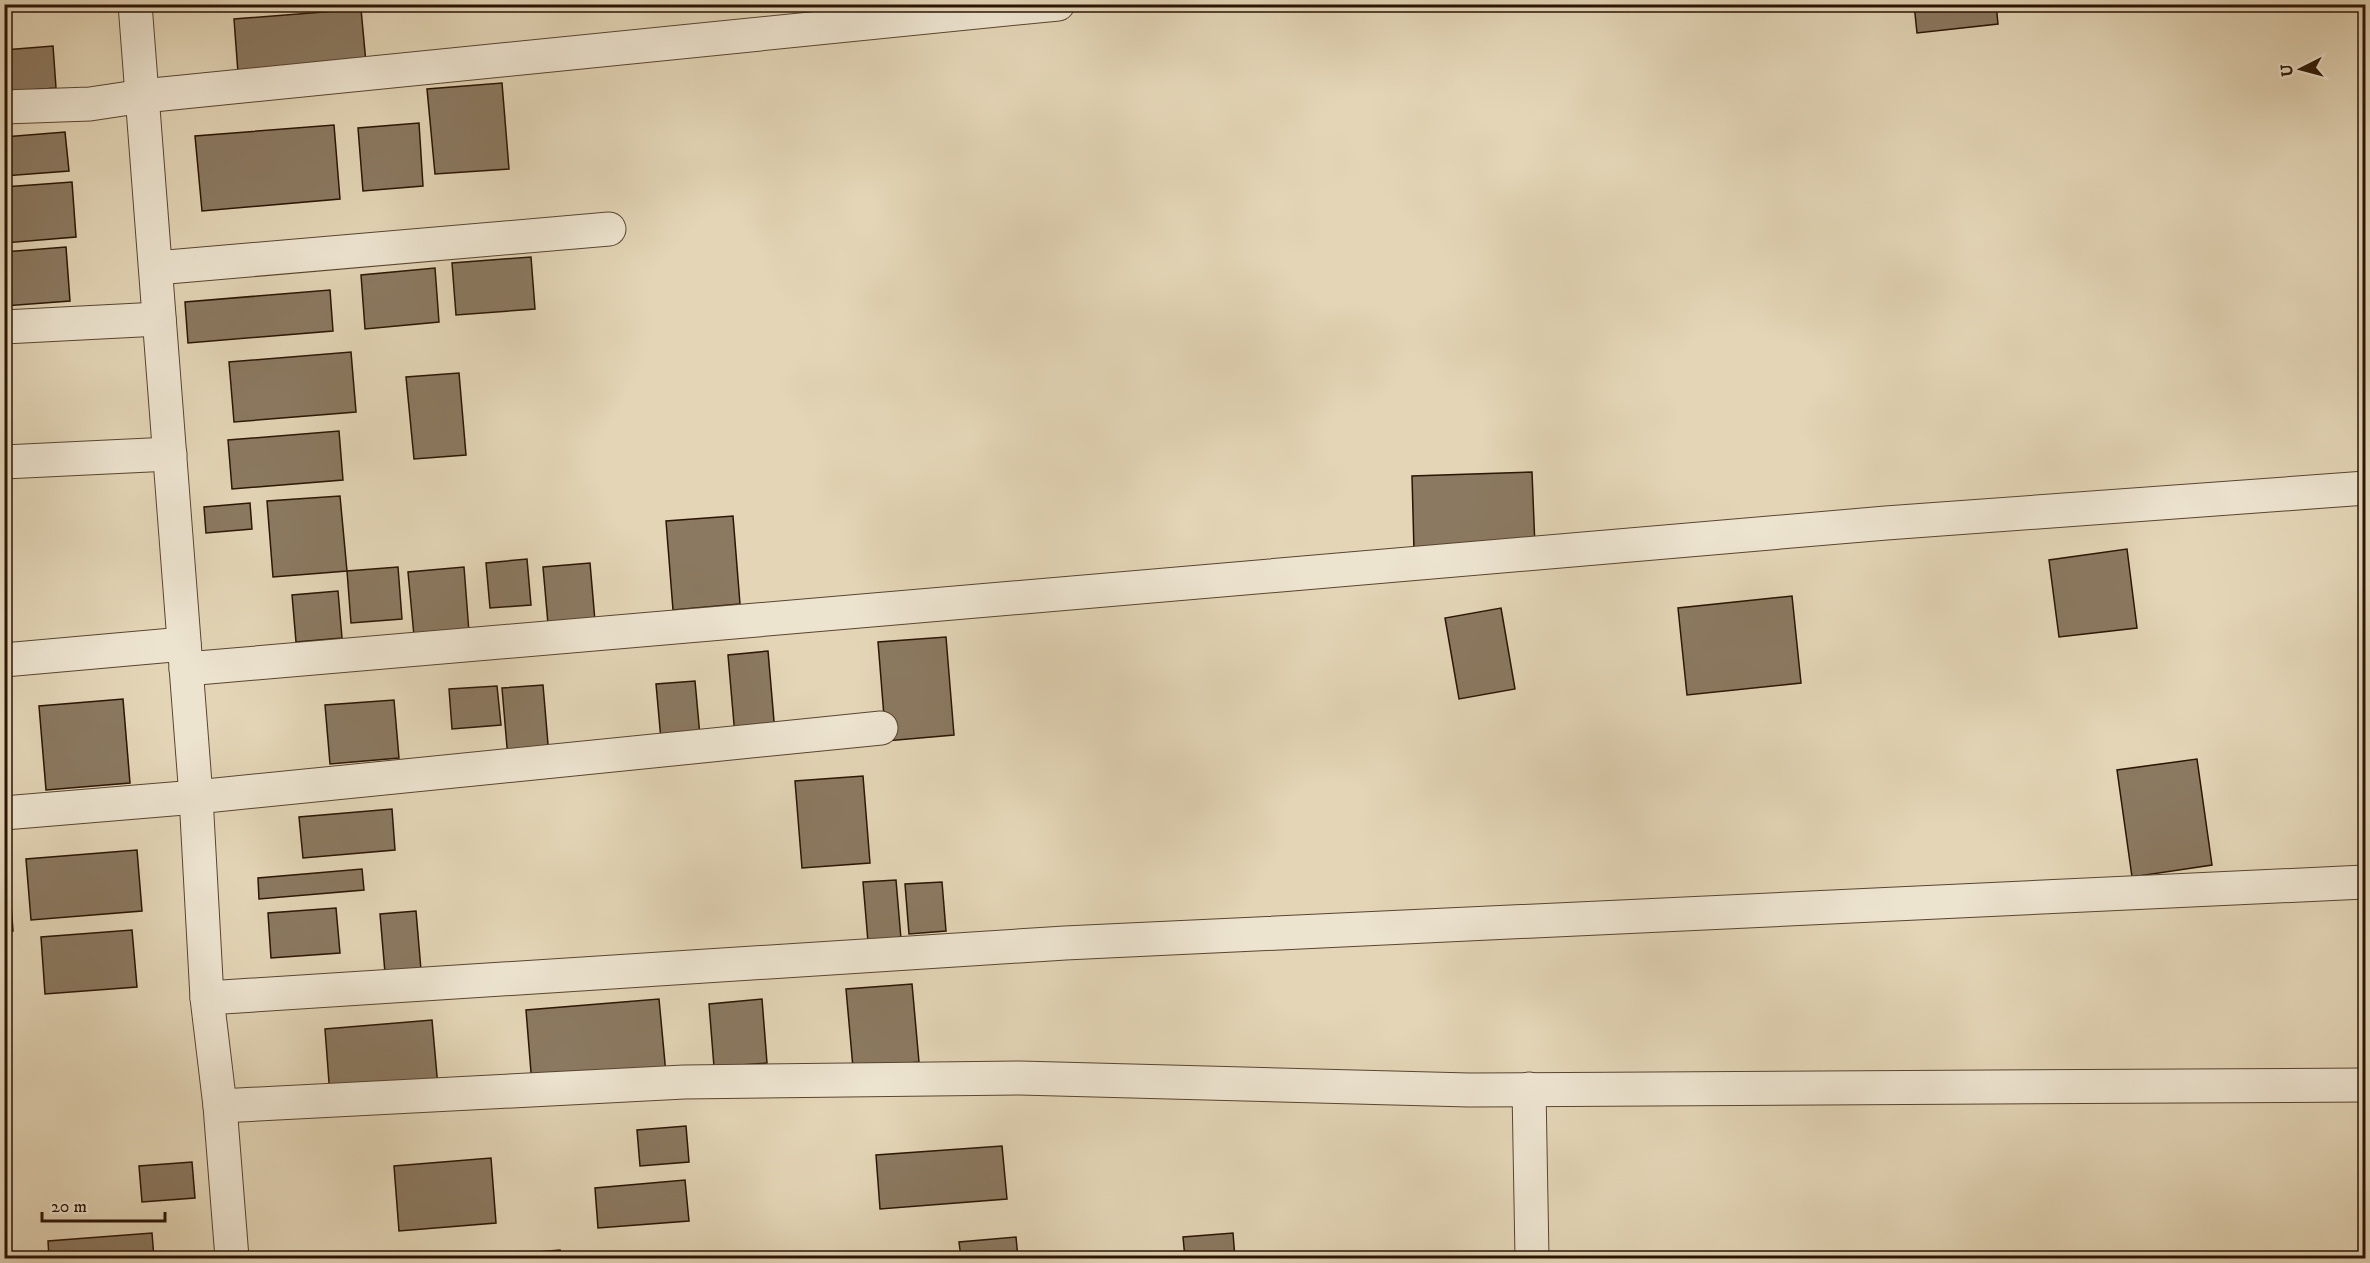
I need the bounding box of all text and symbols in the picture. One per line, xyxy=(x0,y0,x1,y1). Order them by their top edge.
north arrow xyxy=(2271,39,2331,99)
text: U xyxy=(2276,63,2298,78)
scale bar xyxy=(42,1185,165,1223)
text: 20 m xyxy=(51,1196,87,1218)

